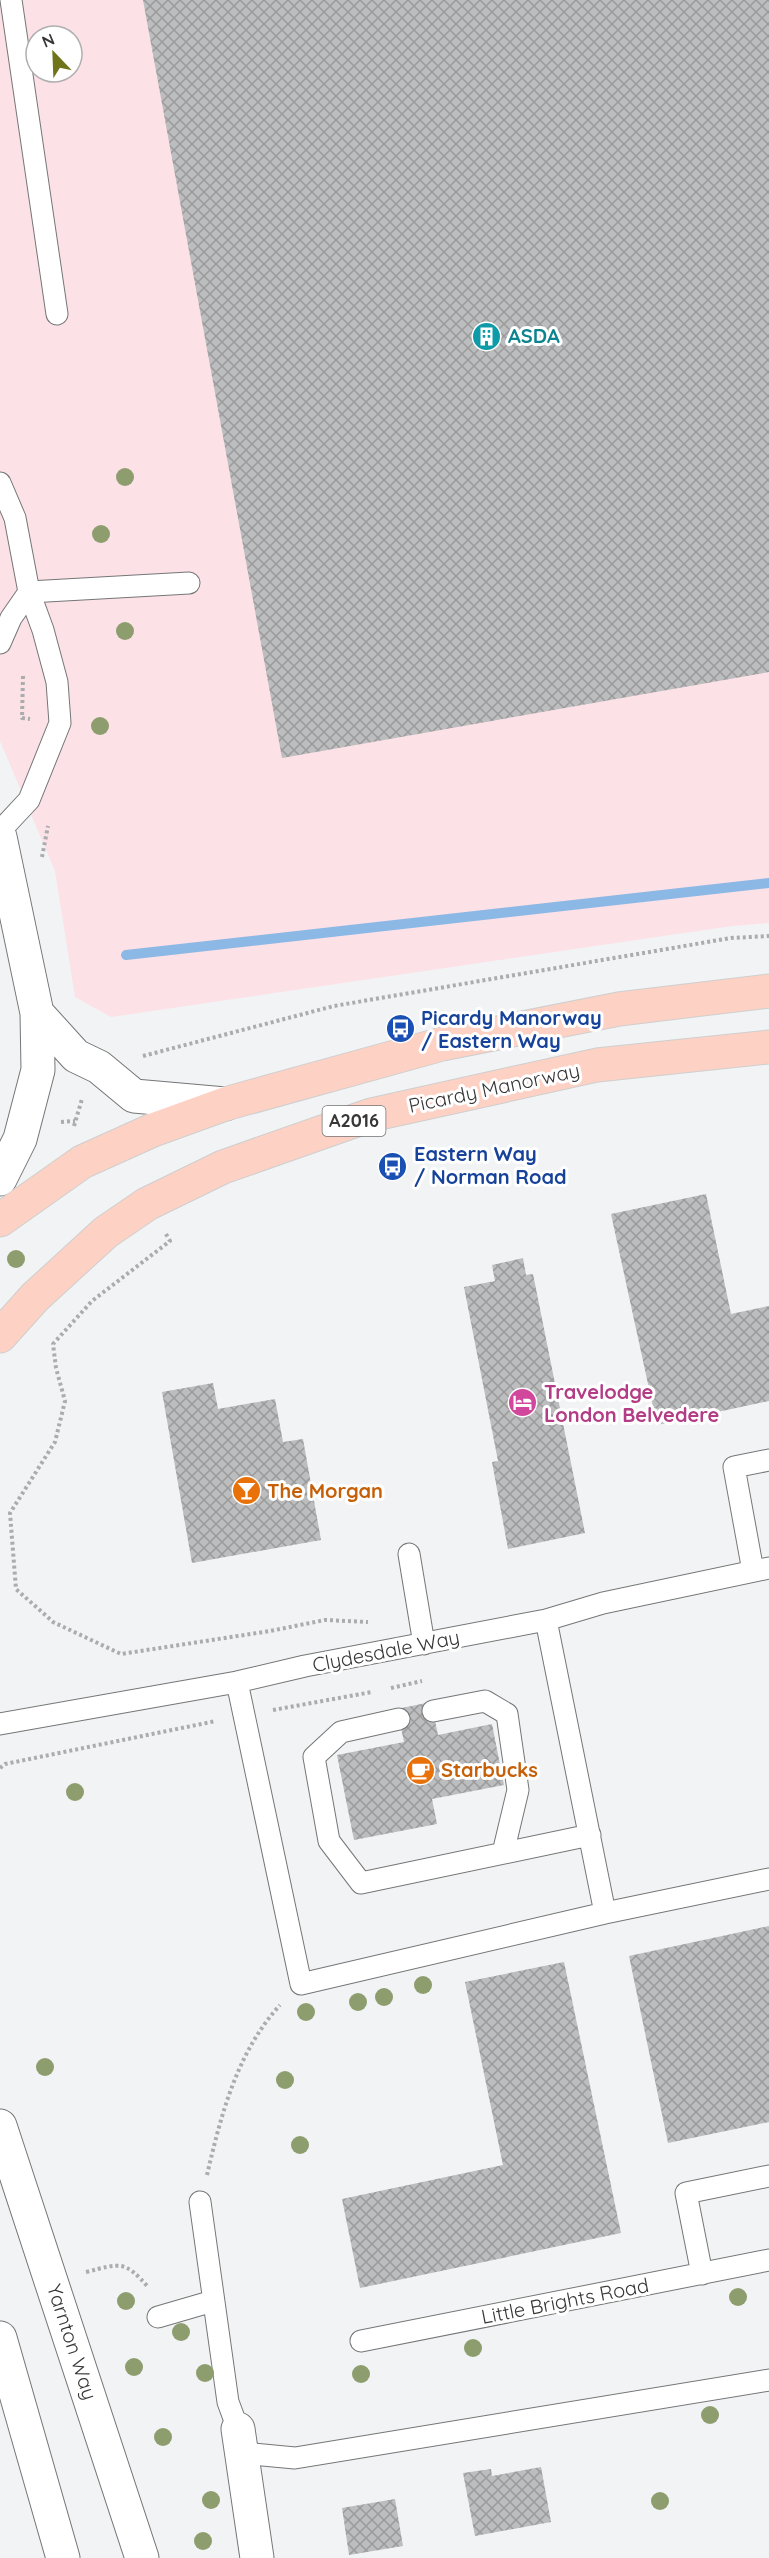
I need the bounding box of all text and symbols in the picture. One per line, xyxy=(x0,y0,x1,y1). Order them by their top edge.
north arrow xyxy=(24,24,84,84)
text: N xyxy=(39,29,57,52)
building icon: ASDA xyxy=(471,320,503,352)
place label: ASDA xyxy=(508,323,560,348)
place label: Picardy Manorway / Eastern Way xyxy=(421,1005,602,1053)
bus stop icon: Picardy Manorway / Eastern Way xyxy=(384,1013,416,1045)
street label: Picardy Manorway xyxy=(406,1057,582,1118)
road number: A2016 xyxy=(322,1106,386,1136)
place label: Eastern Way / Norman Road xyxy=(414,1141,567,1189)
bus stop icon: Eastern Way / Norman Road xyxy=(377,1150,409,1182)
place label: Travelodge London Belvedere xyxy=(544,1379,719,1427)
hotel icon: Travelodge London Belvedere xyxy=(507,1387,539,1419)
bar icon: The Morgan xyxy=(230,1475,262,1507)
place label: The Morgan xyxy=(267,1478,383,1503)
street label: Clydesdale Way xyxy=(310,1624,462,1677)
cafe icon: Starbucks xyxy=(404,1754,436,1786)
place label: Starbucks xyxy=(441,1757,538,1782)
street label: Little Brights Road xyxy=(479,2272,651,2329)
street label: Yarnton Way xyxy=(42,2281,103,2403)

